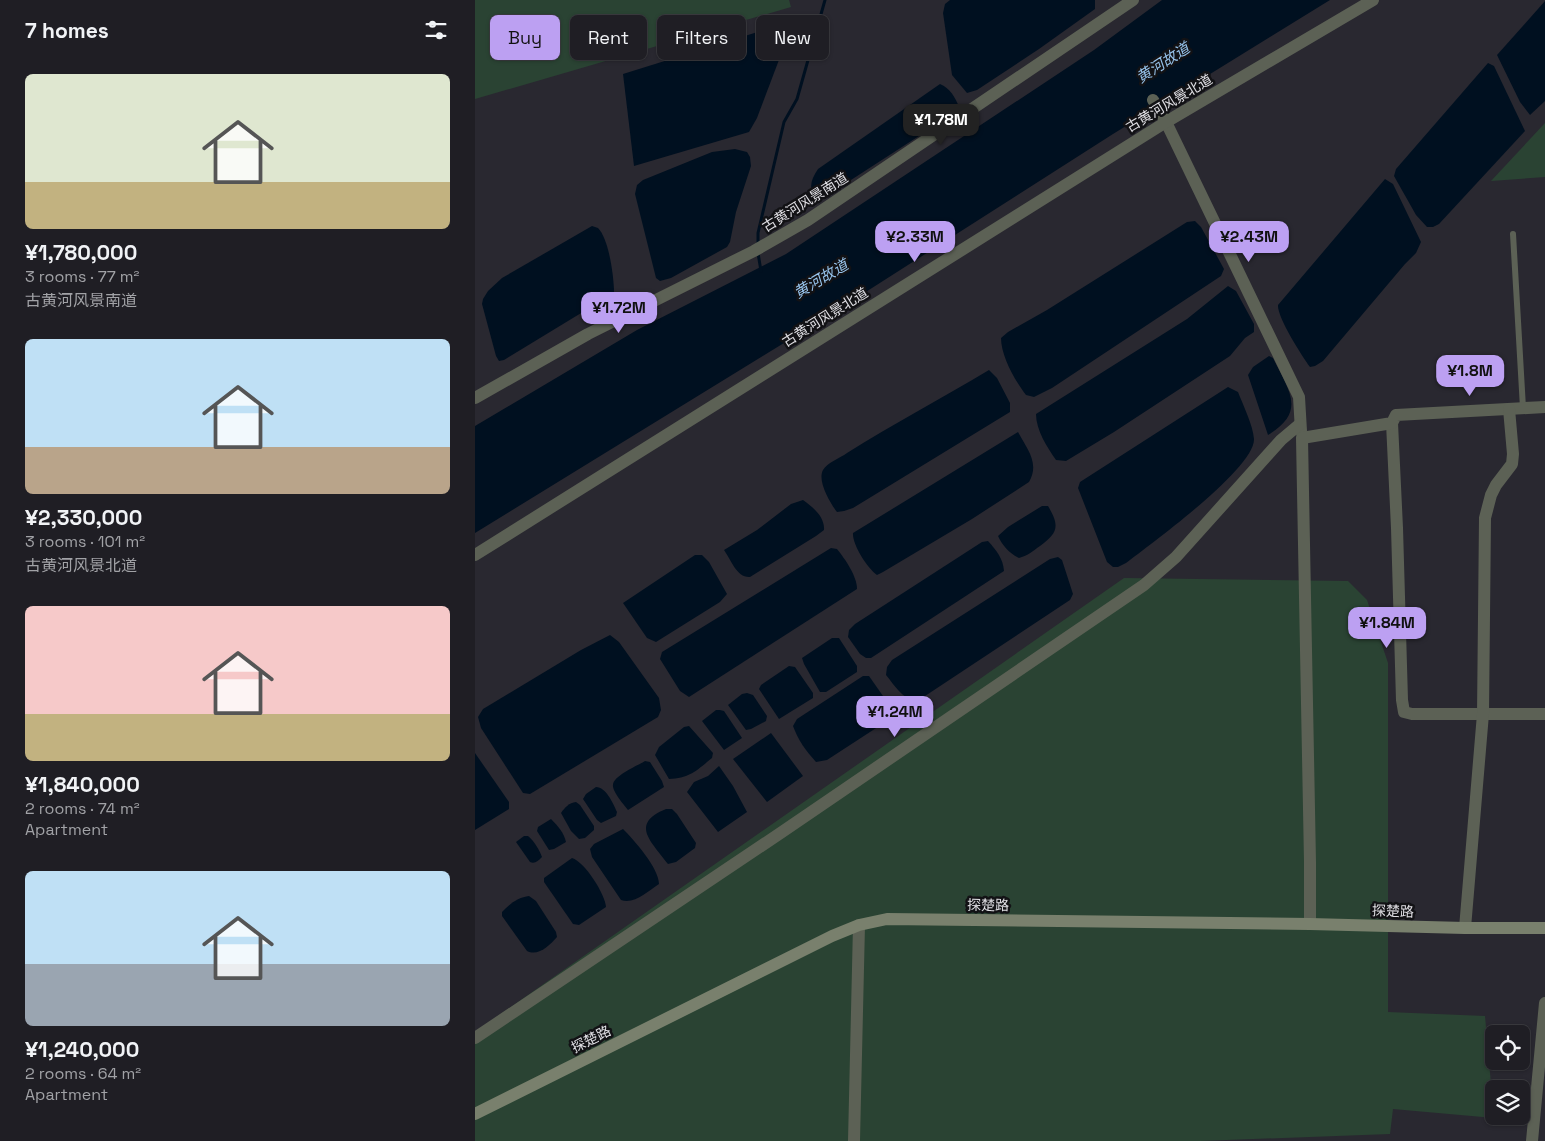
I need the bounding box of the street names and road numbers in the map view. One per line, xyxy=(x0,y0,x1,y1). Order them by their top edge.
street label: 古黄河风景北道 xyxy=(1122,70,1216,136)
street label: 古黄河风景南道 xyxy=(759,168,851,236)
street label: 古黄河风景北道 xyxy=(779,283,871,351)
street label: 探楚路 xyxy=(967,896,1009,914)
street label: 探楚路 xyxy=(1372,901,1414,921)
street label: 探楚路 xyxy=(568,1021,614,1057)

